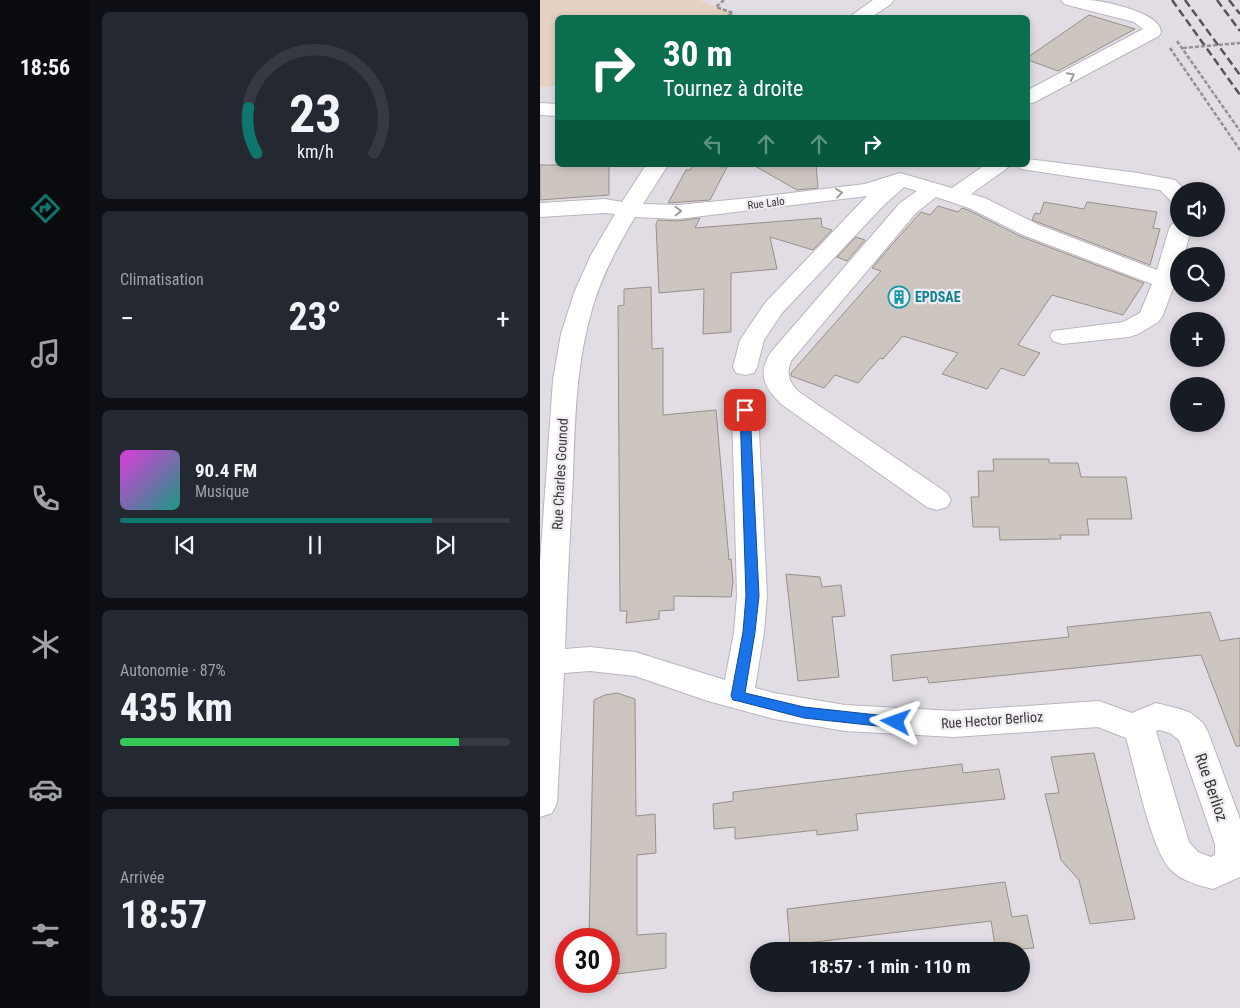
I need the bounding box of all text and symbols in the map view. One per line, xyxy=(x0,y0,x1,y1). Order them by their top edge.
text: 30 m xyxy=(663,34,732,75)
icon: right xyxy=(580,35,645,100)
text: 18:56 xyxy=(20,55,70,80)
one-way arrow xyxy=(1065,72,1074,82)
text: Tournez à droite xyxy=(663,76,803,101)
text: 23 xyxy=(289,84,341,145)
icon: left xyxy=(699,130,727,158)
icon: ahead xyxy=(752,130,780,158)
icon: ahead xyxy=(805,130,833,158)
icon: right xyxy=(858,130,886,158)
text: km/h xyxy=(297,141,333,162)
map controls xyxy=(1170,182,1225,432)
button: sound xyxy=(1170,182,1225,237)
one-way arrow xyxy=(835,189,844,199)
icon: directions xyxy=(28,191,63,226)
street label: Rue Lalo xyxy=(747,195,786,212)
one-way arrow xyxy=(674,206,682,216)
button: search xyxy=(1170,247,1225,302)
text: Climatisation xyxy=(120,270,204,289)
building icon: EPDSAE xyxy=(887,285,911,309)
place label: EPDSAE xyxy=(915,289,961,305)
text: 23° xyxy=(288,295,342,339)
text: − xyxy=(120,302,134,335)
text: + xyxy=(496,302,510,335)
button: + xyxy=(1170,312,1225,367)
icon: music xyxy=(28,336,63,371)
button: − xyxy=(1170,377,1225,432)
pin xyxy=(724,389,766,431)
icon: arrive xyxy=(731,396,759,424)
street label: Rue Charles Gounod xyxy=(549,418,571,530)
text: 90.4 FM xyxy=(195,459,257,482)
icon: phone xyxy=(28,481,63,516)
text: Musique xyxy=(195,482,249,501)
icon: previous xyxy=(171,531,199,559)
icon: pause xyxy=(301,531,329,559)
icon: next xyxy=(431,531,459,559)
icon: climate xyxy=(28,627,63,662)
text: Autonomie · 87% xyxy=(120,661,226,680)
text: 435 km xyxy=(120,686,233,730)
position arrow xyxy=(869,695,921,747)
street label: Rue Hector Berlioz xyxy=(940,708,1044,732)
street label: Rue Berlioz xyxy=(1191,751,1232,824)
icon: car xyxy=(28,772,63,807)
text: Arrivée xyxy=(120,868,164,887)
text: 18:57 xyxy=(120,893,207,937)
icon: filters xyxy=(28,918,63,953)
speed limit sign: 30 xyxy=(555,928,620,993)
text: 18:57 · 1 min · 110 m xyxy=(809,955,971,978)

